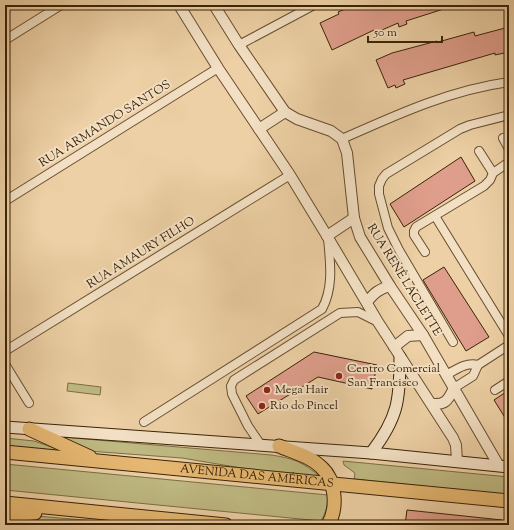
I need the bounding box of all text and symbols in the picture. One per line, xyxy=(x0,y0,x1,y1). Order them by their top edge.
scale bar xyxy=(368,18,442,44)
text: 50 m xyxy=(373,24,397,42)
street label: RUA ARMANDO SANTOS xyxy=(36,76,174,172)
street label: RUA AMAURY FILHO xyxy=(83,212,199,294)
street label: RUA RENÊ LACLETTE xyxy=(362,220,446,340)
place label: Centro Comercial San Francisco xyxy=(347,360,441,392)
marker: Centro Comercial San Francisco xyxy=(334,371,344,381)
place label: Mega Hair xyxy=(275,381,329,399)
marker: Mega Hair xyxy=(262,385,272,395)
place label: Rio do Pincel xyxy=(270,397,339,415)
marker: Rio do Pincel xyxy=(257,401,267,411)
street label: AVENIDA DAS AMÉRICAS xyxy=(179,460,335,493)

